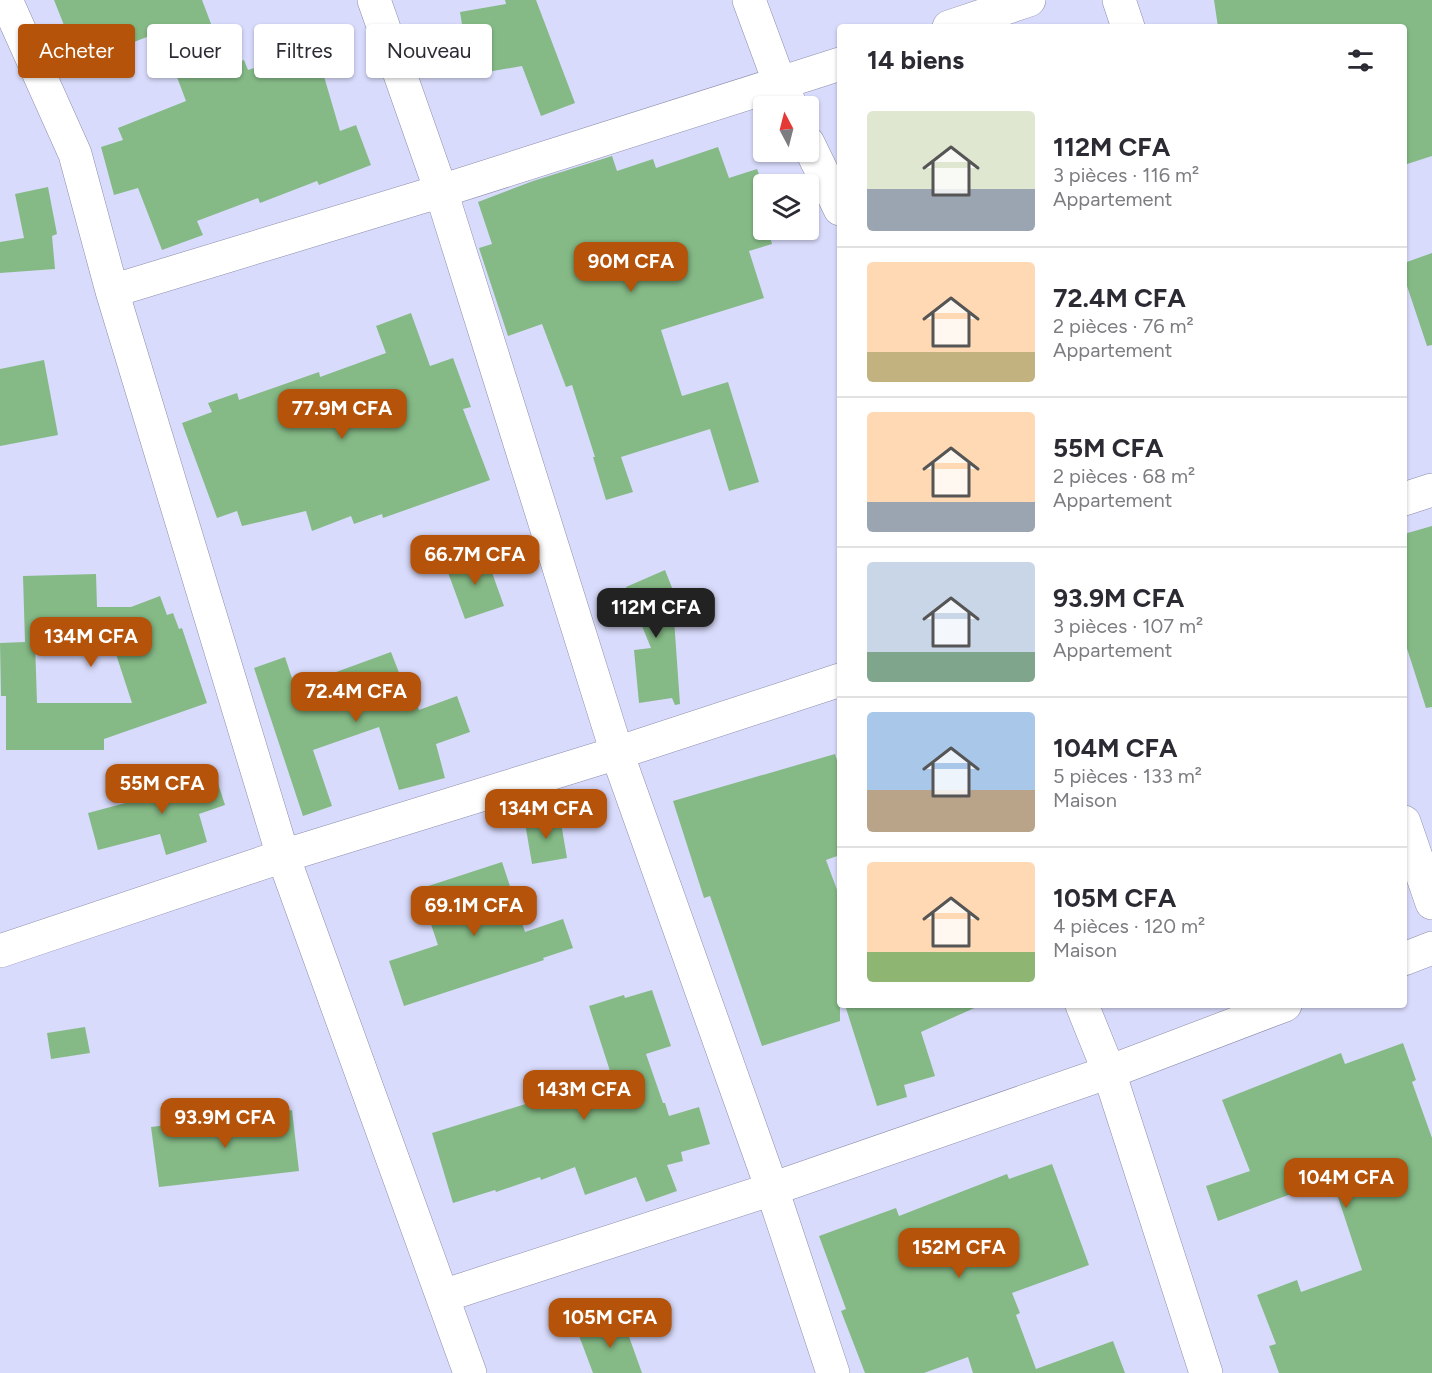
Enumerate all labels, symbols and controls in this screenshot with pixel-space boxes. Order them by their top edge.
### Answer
chip: Acheter [18,24,135,78]
chip: Louer [147,24,242,78]
chip: Filtres [254,24,354,78]
chip: Nouveau [366,24,492,78]
text: 14 biens [867,44,964,76]
icon: filters [1344,44,1377,77]
north arrow [753,96,819,162]
map controls [753,96,819,240]
text: 112M CFA [1053,131,1170,163]
icon: home [915,135,987,207]
text: 3 pièces · 116 m² [1053,163,1199,187]
button: layers [753,174,819,240]
text: Appartement [1053,187,1172,211]
pin: 90M CFA [576,242,686,293]
text: 90M CFA [588,249,674,273]
text: 72.4M CFA [1053,282,1186,314]
icon: home [915,286,987,358]
text: 2 pièces · 76 m² [1053,314,1194,338]
text: Appartement [1053,338,1172,362]
pin: 77.9M CFA [273,389,411,440]
text: 77.9M CFA [292,396,392,420]
text: 55M CFA [1053,432,1164,464]
icon: home [915,436,987,508]
text: 2 pièces · 68 m² [1053,464,1195,488]
text: Appartement [1053,488,1172,512]
pin: 66.7M CFA [406,535,544,586]
text: 66.7M CFA [424,542,526,566]
text: 93.9M CFA [1053,582,1184,614]
icon: home [915,586,987,658]
pin: 112M CFA [594,588,718,639]
text: 112M CFA [611,595,701,619]
text: 3 pièces · 107 m² [1053,614,1203,638]
pin: 134M CFA [29,617,153,668]
text: 134M CFA [44,624,138,648]
text: Appartement [1053,638,1172,662]
pin: 72.4M CFA [287,672,425,723]
text: 72.4M CFA [305,679,407,703]
text: 104M CFA [1053,732,1178,764]
icon: home [915,736,987,808]
pin: 55M CFA [107,764,217,815]
text: 5 pièces · 133 m² [1053,764,1202,788]
text: 55M CFA [120,771,205,795]
text: Maison [1053,788,1117,812]
pin: 134M CFA [484,789,608,840]
text: 134M CFA [499,796,593,820]
text: 105M CFA [1053,882,1176,914]
pin: 69.1M CFA [405,886,543,937]
icon: home [915,886,987,958]
text: 69.1M CFA [425,893,523,917]
text: 4 pièces · 120 m² [1053,914,1205,938]
text: Maison [1053,938,1117,962]
pin: 143M CFA [522,1070,646,1121]
text: 143M CFA [537,1077,631,1101]
pin: 93.9M CFA [156,1098,294,1149]
text: 93.9M CFA [174,1105,276,1129]
pin: 104M CFA [1284,1158,1408,1209]
text: 104M CFA [1298,1165,1394,1189]
pin: 152M CFA [897,1228,1021,1279]
text: 152M CFA [912,1235,1006,1259]
pin: 105M CFA [548,1298,672,1349]
text: 105M CFA [563,1305,657,1329]

